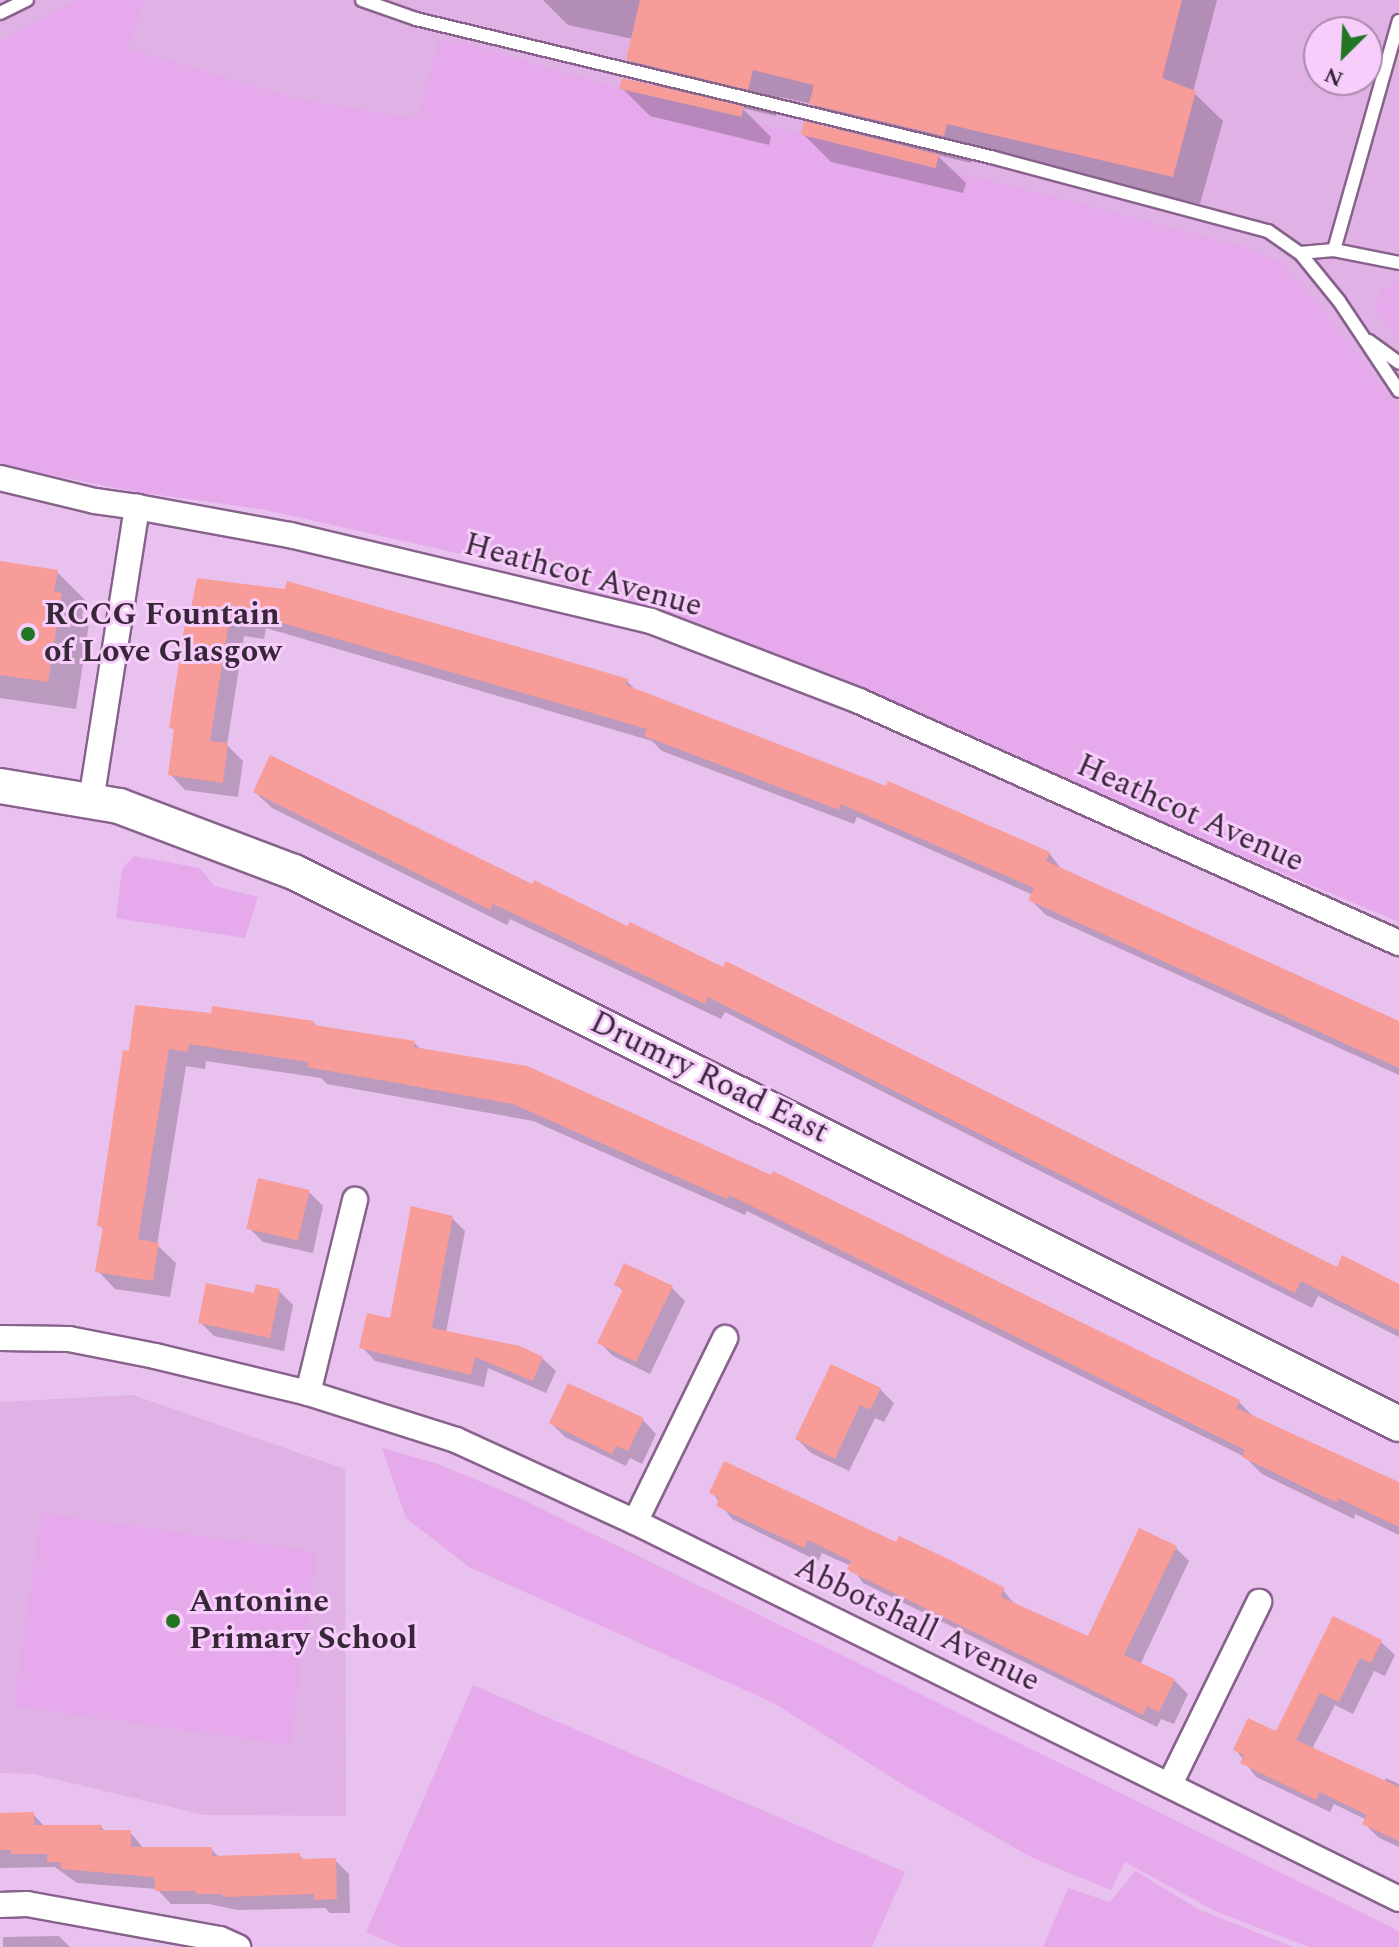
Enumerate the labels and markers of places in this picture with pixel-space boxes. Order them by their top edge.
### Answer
place label: RCCG Fountain of Love Glasgow [44,597,282,672]
marker: RCCG Fountain of Love Glasgow [19,625,37,643]
place label: Antonine Primary School [189,1584,417,1659]
marker: Antonine Primary School [164,1612,182,1630]

